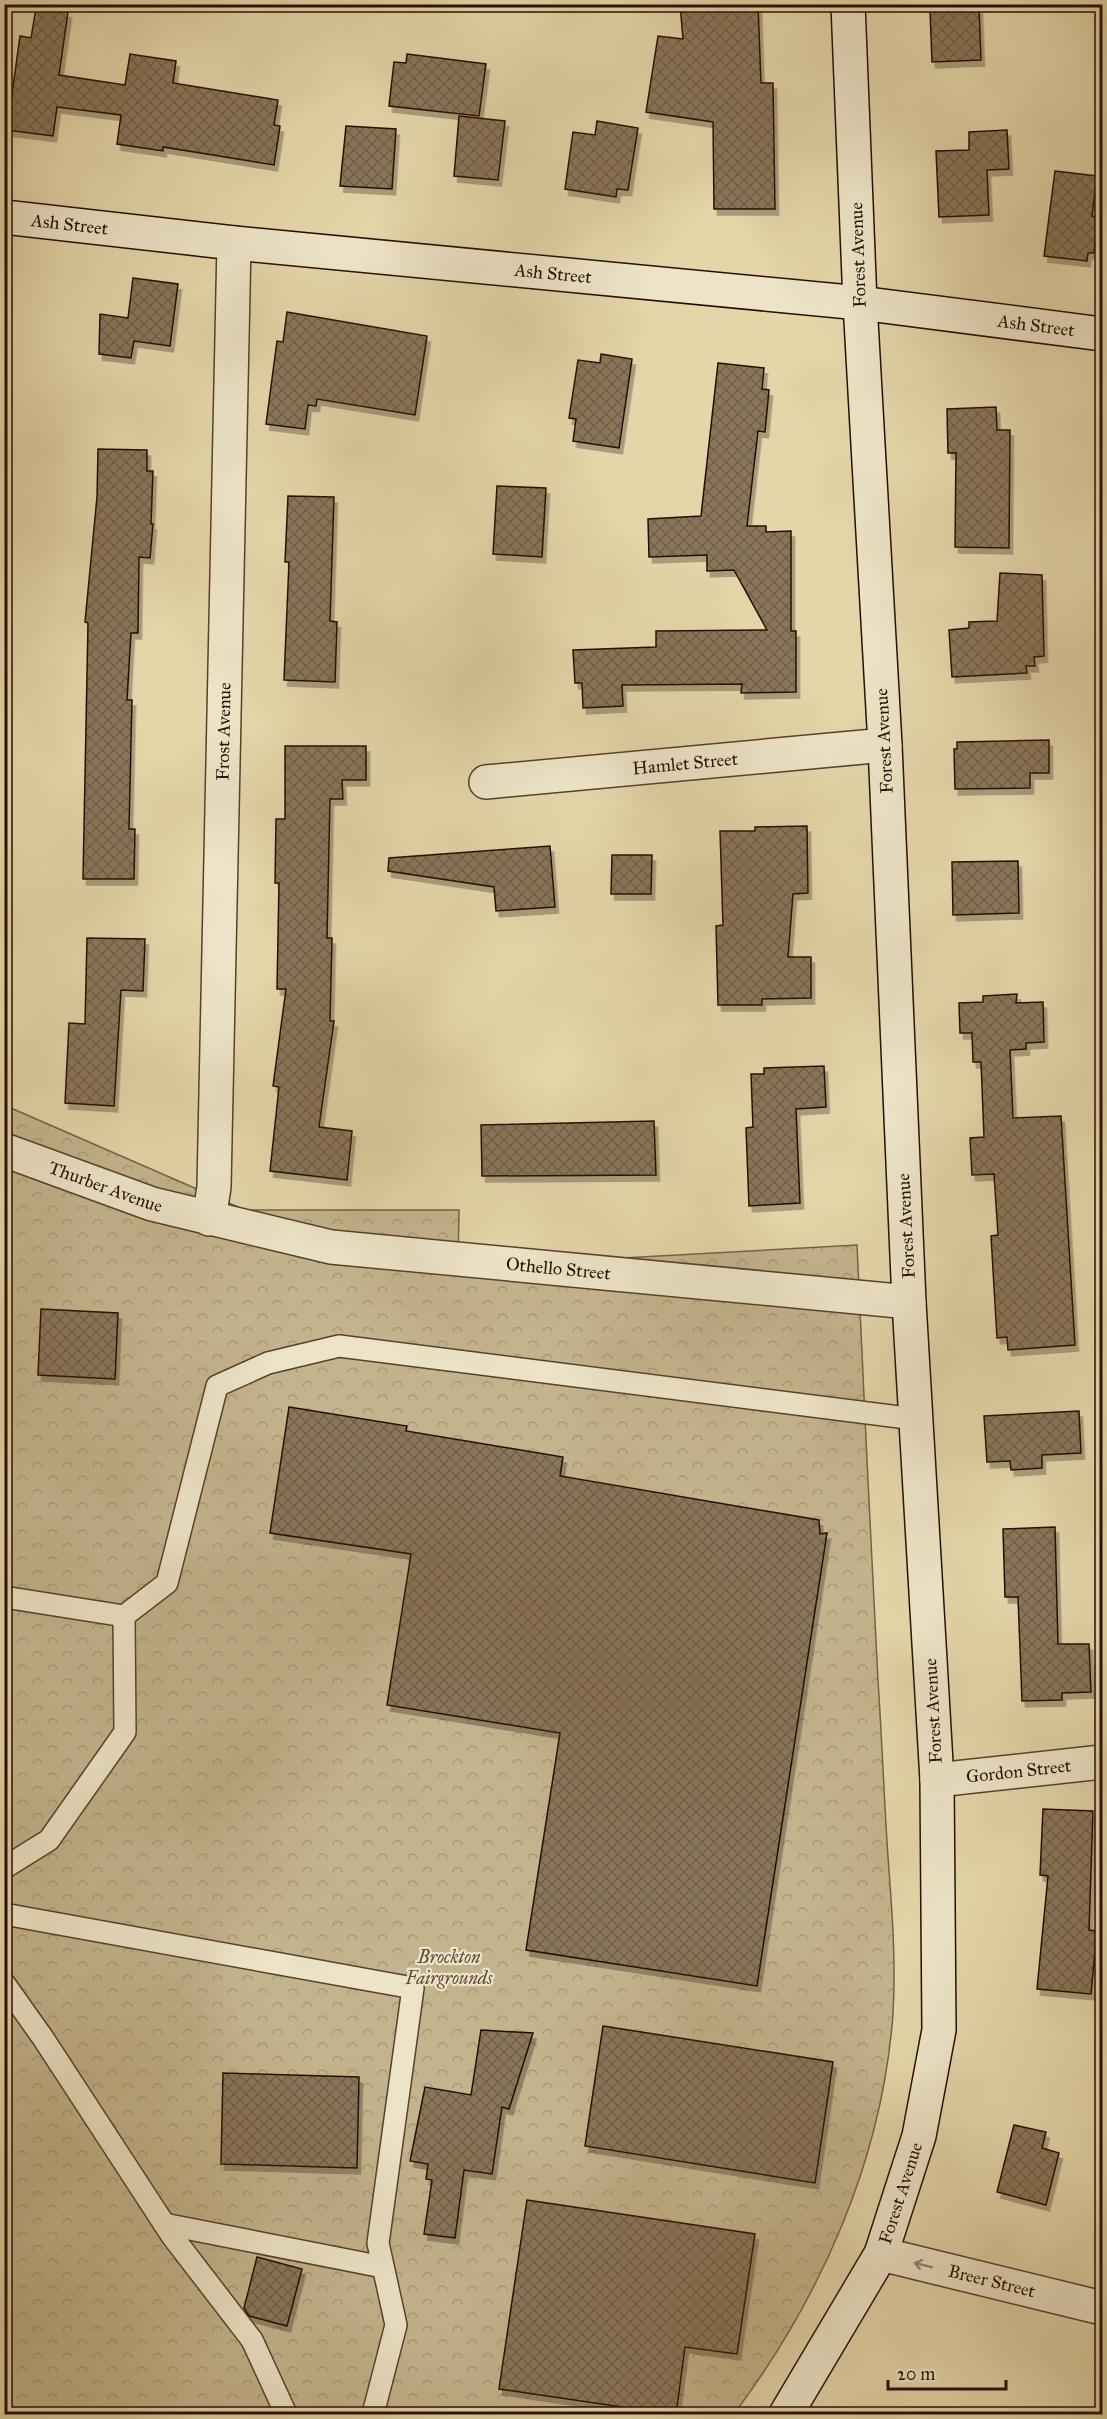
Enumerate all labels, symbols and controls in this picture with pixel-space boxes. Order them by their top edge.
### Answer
street label: Forest Avenue [845,202,871,308]
street label: Ash Street [29,209,110,240]
street label: Ash Street [513,259,593,288]
street label: Ash Street [995,310,1077,341]
street label: Frost Avenue [212,682,236,781]
street label: Forest Avenue [870,688,898,794]
street label: Hamlet Street [632,748,739,779]
street label: Thurber Avenue [46,1156,165,1217]
street label: Forest Avenue [892,1173,920,1279]
street label: Othello Street [505,1253,612,1285]
street label: Forest Avenue [919,1658,947,1764]
street label: Gordon Street [965,1754,1073,1788]
park label: Brockton Fairgrounds [405,1946,493,1989]
street label: Forest Avenue [874,2140,927,2247]
one-way arrow [914,2258,933,2270]
street label: Breer Street [946,2260,1038,2302]
scale bar [888,2353,1006,2391]
text: 20 m [897,2363,935,2385]

